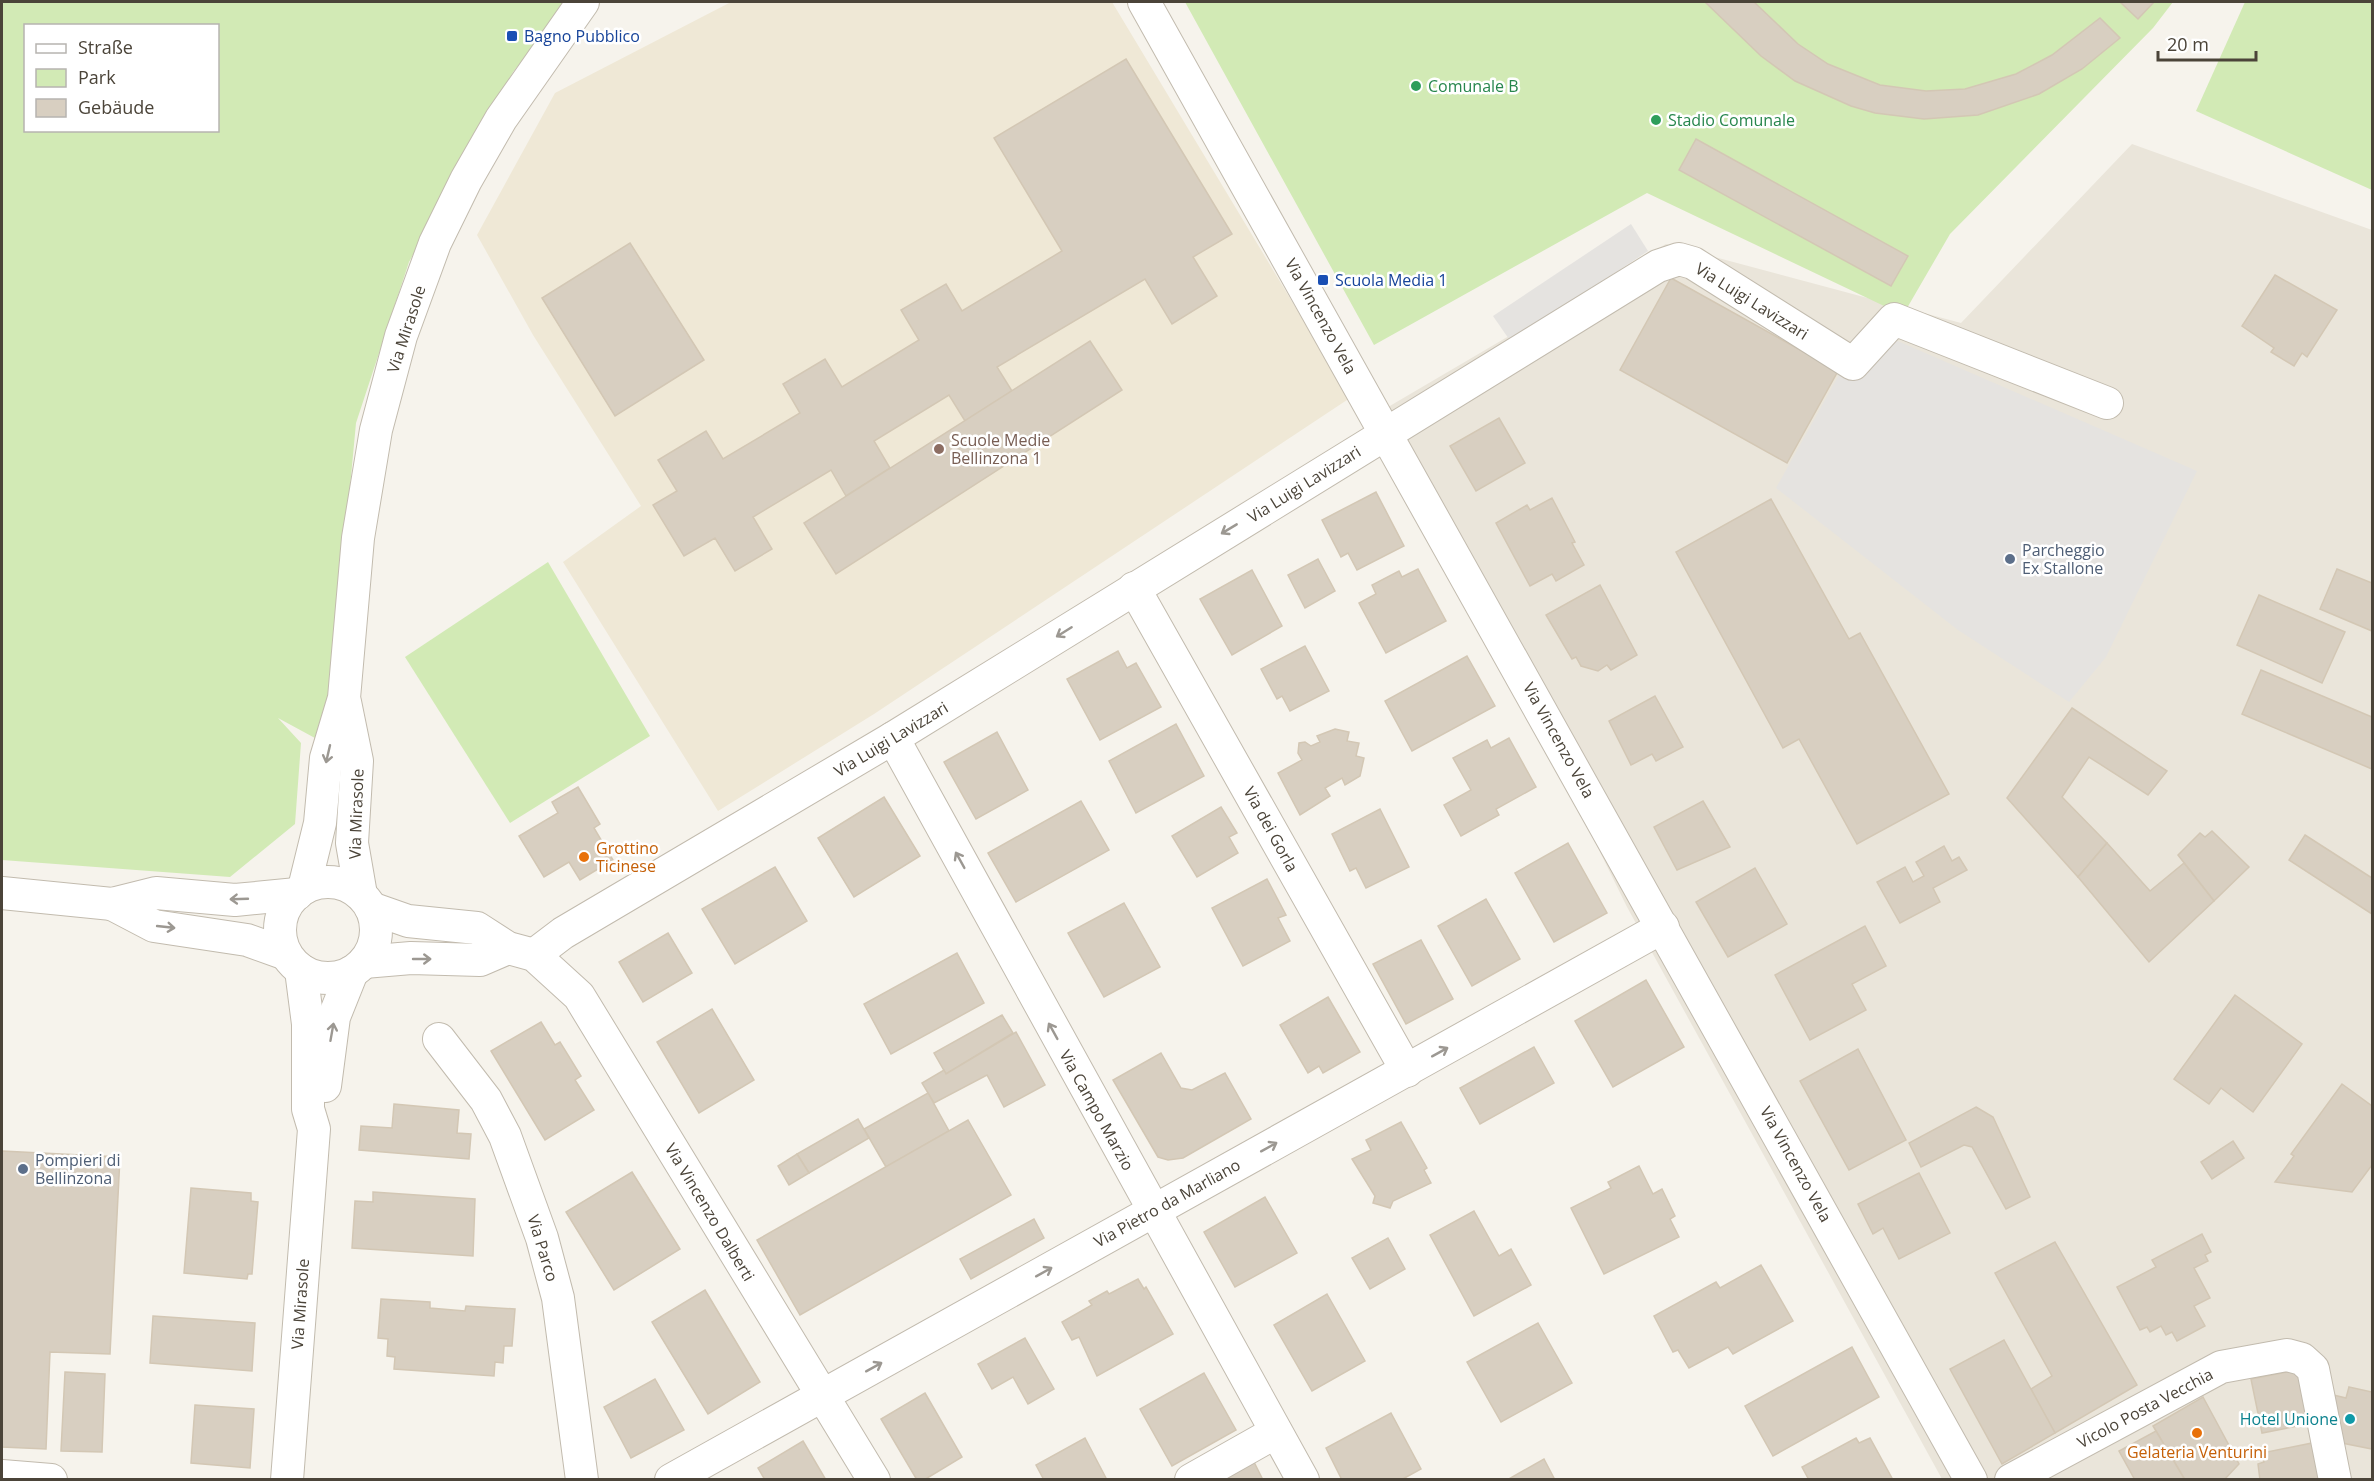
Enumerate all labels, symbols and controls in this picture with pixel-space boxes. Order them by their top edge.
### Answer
legend [24,24,219,132]
scale bar [2158,24,2256,62]
place label: Bagno Pubblico [524,25,640,47]
marker: Bagno Pubblico [505,29,519,43]
text: 20 m [2167,32,2209,56]
text: Straße [78,35,133,59]
text: Park [78,65,116,89]
place label: Comunale B [1428,75,1519,97]
marker: Comunale B [1409,79,1423,93]
text: Gebäude [78,95,154,119]
place label: Stadio Comunale [1668,109,1795,131]
marker: Stadio Comunale [1649,113,1663,127]
street label: Via Vincenzo Vela [1280,254,1362,378]
street label: Via Luigi Lavizzari [1691,257,1813,345]
place label: Scuola Media 1 [1335,269,1447,291]
marker: Scuola Media 1 [1316,273,1330,287]
street label: Via Mirasole [382,282,430,376]
place label: Scuole Medie Bellinzona 1 [951,429,1050,469]
street label: Via Luigi Lavizzari [1243,440,1365,528]
marker: Scuole Medie Bellinzona 1 [932,442,946,456]
one-way arrow [1221,523,1238,536]
place label: Parcheggio Ex Stallone [2022,539,2105,579]
marker: Parcheggio Ex Stallone [2003,552,2017,566]
one-way arrow [1056,626,1073,638]
street label: Via Vincenzo Vela [1518,678,1600,802]
street label: Via Luigi Lavizzari [830,696,952,782]
one-way arrow [321,744,333,763]
street label: Via Mirasole [343,768,369,860]
street label: Via dei Gorla [1239,782,1303,876]
place label: Grottino Ticinese [596,837,659,877]
marker: Grottino Ticinese [577,850,591,864]
one-way arrow [954,851,965,869]
one-way arrow [229,893,249,904]
one-way arrow [155,922,175,933]
one-way arrow [412,953,432,964]
one-way arrow [327,1022,338,1042]
one-way arrow [1047,1023,1059,1040]
street label: Via Campo Marzio [1055,1046,1139,1174]
one-way arrow [1431,1046,1448,1058]
street label: Via Vincenzo Vela [1755,1102,1837,1226]
street label: Via Vincenzo Dalberti [660,1139,760,1285]
one-way arrow [1260,1141,1278,1152]
place label: Pompieri di Bellinzona [35,1149,120,1189]
street label: Via Pietro da Marliano [1090,1154,1244,1252]
marker: Pompieri di Bellinzona [16,1162,30,1176]
street label: Via Parco [522,1212,564,1284]
street label: Via Mirasole [286,1258,314,1350]
one-way arrow [1035,1266,1052,1278]
one-way arrow [865,1361,882,1373]
street label: Vicolo Posta Vecchia [2073,1363,2217,1453]
place label: Hotel Unione [2240,1408,2338,1430]
marker: Hotel Unione [2343,1412,2357,1426]
marker: Gelateria Venturini [2190,1426,2204,1440]
place label: Gelateria Venturini [2127,1441,2267,1463]

